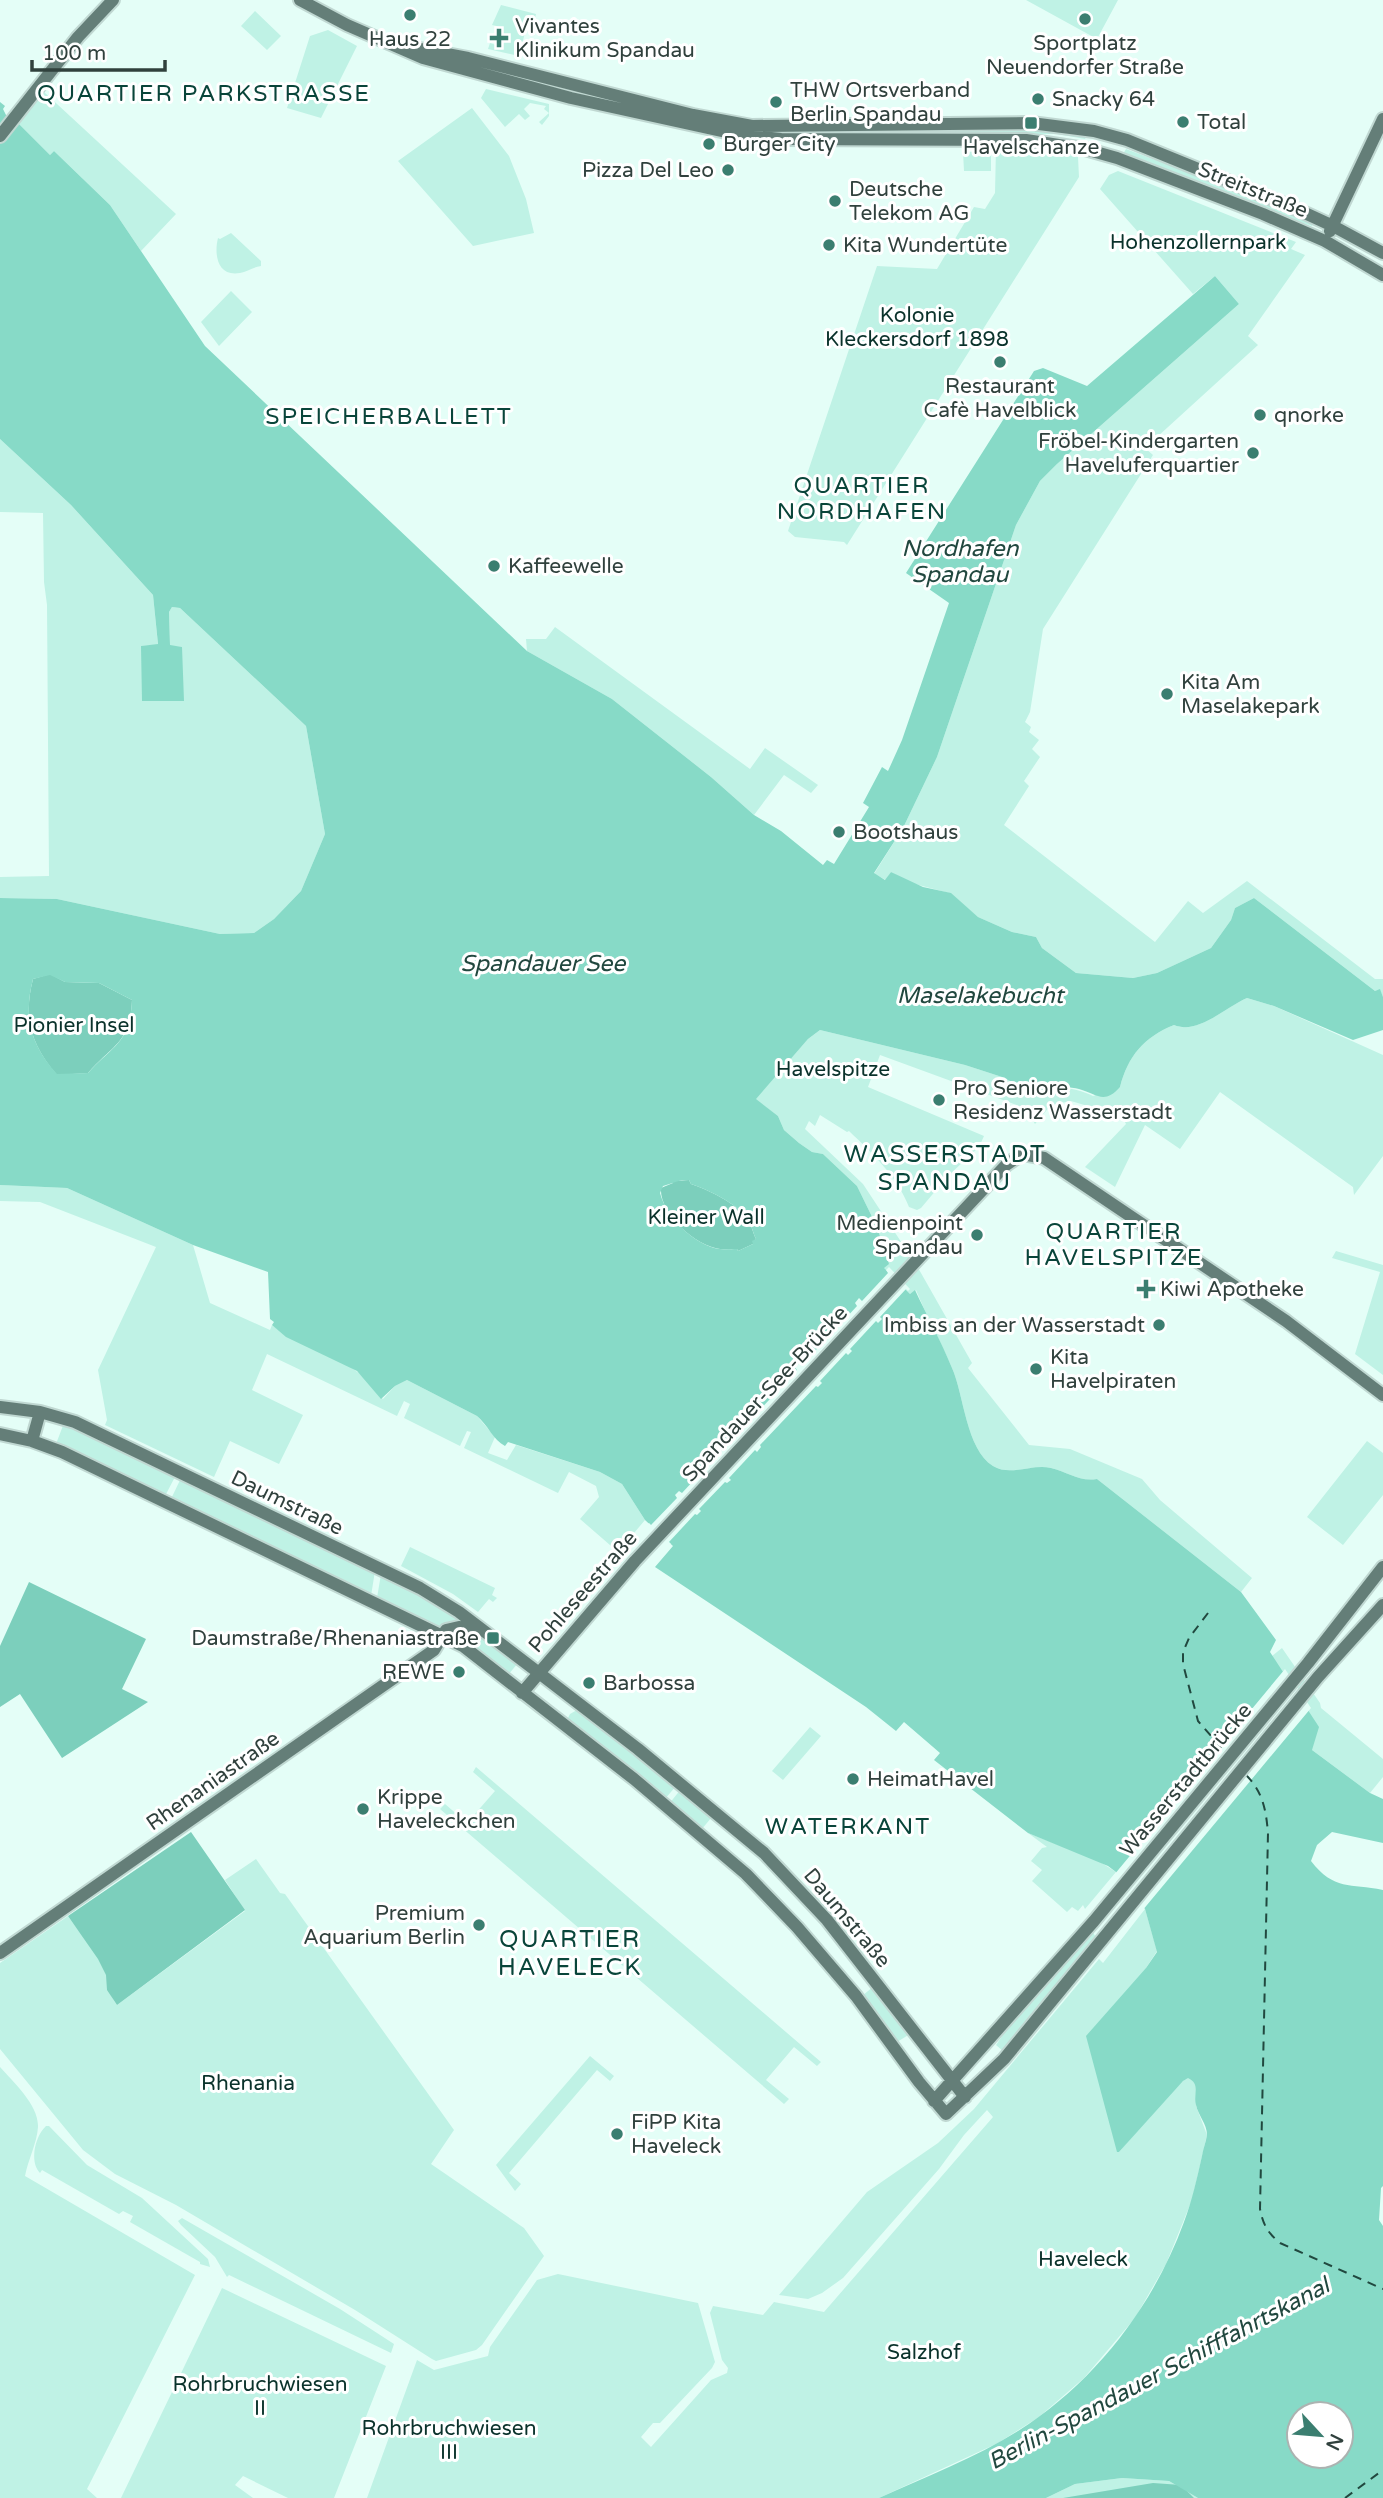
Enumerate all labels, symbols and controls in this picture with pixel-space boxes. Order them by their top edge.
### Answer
marker: Haus 22 [402,7,418,23]
marker: Sportplatz Neuendorfer Straße [1077,11,1093,27]
place label: Vivantes Klinikum Spandau [515,14,695,63]
place label: Haus 22 [369,27,451,52]
scale bar [32,28,164,72]
marker: Vivantes Klinikum Spandau [489,28,509,48]
place label: Sportplatz Neuendorfer Straße [986,31,1184,80]
text: 100 m [42,41,106,66]
place label: THW Ortsverband Berlin Spandau [790,78,970,127]
district label: QUARTIER PARKSTRASSE [37,80,371,108]
place label: Snacky 64 [1052,87,1155,112]
marker: Snacky 64 [1030,91,1046,107]
marker: THW Ortsverband Berlin Spandau [768,94,784,110]
place label: Total [1197,110,1246,135]
marker: Total [1175,114,1191,130]
marker: Havelschanze [1023,115,1039,131]
place label: Burger City [723,132,836,157]
place label: Havelschanze [963,135,1099,160]
marker: Burger City [701,136,717,152]
street label: Streitstraße [1195,157,1312,223]
place label: Pizza Del Leo [582,158,714,183]
marker: Pizza Del Leo [720,162,736,178]
place label: Deutsche Telekom AG [849,177,969,226]
marker: Deutsche Telekom AG [827,193,843,209]
park label: Hohenzollernpark [1110,230,1286,255]
place label: Kita Wundertüte [843,233,1007,258]
marker: Kita Wundertüte [821,237,837,253]
park label: Kolonie Kleckersdorf 1898 [825,303,1009,352]
marker: Restaurant Cafè Havelblick [992,354,1008,370]
place label: Restaurant Cafè Havelblick [924,374,1076,423]
district label: SPEICHERBALLETT [265,403,513,431]
place label: qnorke [1274,403,1344,428]
marker: qnorke [1252,407,1268,423]
place label: Fröbel-Kindergarten Haveluferquartier [1038,429,1239,478]
marker: Fröbel-Kindergarten Haveluferquartier [1245,445,1261,461]
district label: QUARTIER NORDHAFEN [777,472,947,526]
water label: Nordhafen Spandau [902,535,1019,589]
place label: Kaffeewelle [508,554,624,579]
marker: Kaffeewelle [486,558,502,574]
place label: Kita Am Maselakepark [1181,670,1320,719]
marker: Kita Am Maselakepark [1159,686,1175,702]
place label: Bootshaus [853,820,958,845]
marker: Bootshaus [831,824,847,840]
water label: Spandauer See [461,950,627,978]
water label: Maselakebucht [897,982,1065,1010]
park label: Pionier Insel [13,1013,135,1038]
park label: Havelspitze [776,1057,890,1082]
place label: Pro Seniore Residenz Wasserstadt [953,1076,1172,1125]
marker: Pro Seniore Residenz Wasserstadt [931,1092,947,1108]
district label: WASSERSTADT SPANDAU [843,1140,1047,1197]
park label: Kleiner Wall [647,1205,765,1230]
place label: Medienpoint Spandau [836,1211,963,1260]
district label: QUARTIER HAVELSPITZE [1025,1218,1203,1272]
marker: Medienpoint Spandau [969,1227,985,1243]
place label: Kiwi Apotheke [1160,1277,1304,1302]
marker: Kiwi Apotheke [1138,1281,1154,1297]
street label: Spandauer-See-Brücke [677,1301,853,1487]
place label: Imbiss an der Wasserstadt [884,1313,1145,1338]
marker: Imbiss an der Wasserstadt [1151,1317,1167,1333]
place label: Kita Havelpiraten [1050,1345,1176,1394]
marker: Kita Havelpiraten [1028,1361,1044,1377]
street label: Daumstraße [227,1465,347,1541]
street label: Pohleseestraße [523,1526,643,1658]
place label: Daumstraße/Rhenaniastraße [191,1626,479,1651]
marker: Daumstraße/Rhenaniastraße [485,1630,501,1646]
place label: REWE [382,1660,445,1685]
marker: REWE [451,1664,467,1680]
place label: Barbossa [603,1671,695,1696]
marker: Barbossa [581,1675,597,1691]
street label: Wasserstadtbrücke [1115,1698,1257,1861]
street label: Rhenaniastraße [142,1726,284,1836]
place label: HeimatHavel [867,1767,994,1792]
marker: HeimatHavel [845,1771,861,1787]
place label: Krippe Haveleckchen [377,1785,516,1834]
marker: Krippe Haveleckchen [355,1801,371,1817]
district label: WATERKANT [765,1813,931,1841]
street label: Daumstraße [798,1863,896,1973]
place label: Premium Aquarium Berlin [303,1901,465,1950]
marker: Premium Aquarium Berlin [471,1917,487,1933]
district label: QUARTIER HAVELECK [498,1925,642,1982]
park label: Rhenania [201,2071,295,2096]
place label: FiPP Kita Haveleck [631,2110,721,2159]
marker: FiPP Kita Haveleck [609,2126,625,2142]
park label: Haveleck [1038,2247,1128,2272]
water label: Berlin-Spandauer Schifffahrtskanal [984,2271,1336,2476]
park label: Salzhof [887,2340,961,2365]
park label: Rohrbruchwiesen II [173,2372,347,2421]
north arrow [1285,2400,1355,2470]
park label: Rohrbruchwiesen III [362,2416,536,2465]
text: N [1321,2430,1348,2454]

